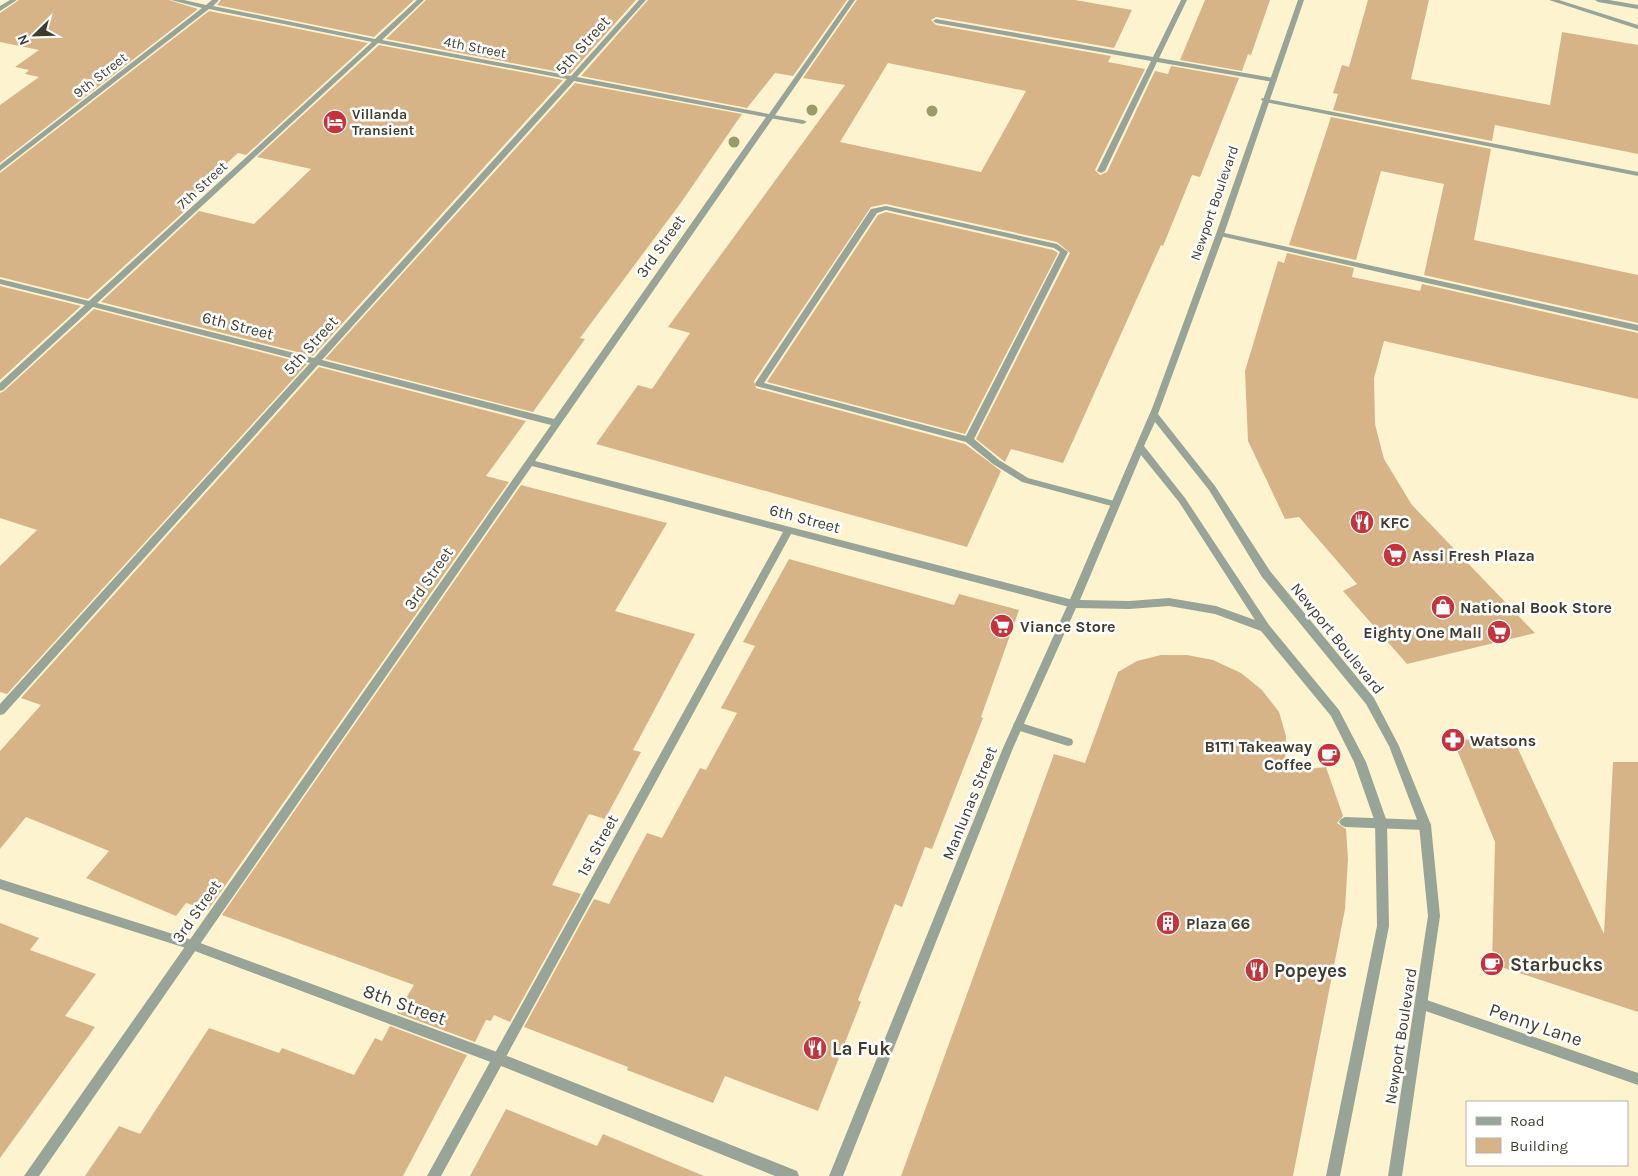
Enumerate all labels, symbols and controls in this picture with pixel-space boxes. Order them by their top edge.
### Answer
north arrow [10,10,60,60]
street label: 5th Street [551,12,614,79]
text: N [14,32,33,48]
street label: 4th Street [442,33,508,62]
street label: 9th Street [70,49,131,102]
place label: Villanda Transient [352,106,415,139]
hotel icon: Villanda Transient [322,109,348,135]
street label: Newport Boulevard [1187,143,1242,263]
street label: 7th Street [174,158,231,213]
street label: 3rd Street [632,211,689,281]
street label: 6th Street [200,307,275,343]
street label: 5th Street [279,312,342,379]
street label: 6th Street [767,500,842,537]
restaurant icon: KFC [1349,509,1375,535]
place label: KFC [1380,513,1409,532]
supermarket icon: Assi Fresh Plaza [1382,542,1408,568]
street label: 3rd Street [400,543,457,613]
place label: Assi Fresh Plaza [1412,546,1535,565]
street label: Newport Boulevard [1287,579,1388,698]
shop icon: National Book Store [1430,594,1456,620]
place label: National Book Store [1460,598,1612,617]
supermarket icon: Viance Store [989,613,1015,639]
place label: Viance Store [1020,617,1116,636]
supermarket icon: Eighty One Mall [1486,619,1512,645]
place label: Eighty One Mall [1363,623,1482,642]
pharmacy icon: Watsons [1440,727,1466,753]
place label: Watsons [1470,731,1536,750]
place label: B1T1 Takeaway Coffee [1204,737,1312,774]
cafe icon: B1T1 Takeaway Coffee [1316,742,1342,768]
street label: Manlunas Street [938,744,1001,863]
street label: 1st Street [573,811,622,879]
street label: 3rd Street [168,876,225,946]
building icon: Plaza 66 [1155,910,1181,936]
place label: Plaza 66 [1186,914,1250,933]
cafe icon: Starbucks [1479,951,1505,977]
place label: Starbucks [1510,954,1603,976]
restaurant icon: Popeyes [1244,957,1270,983]
place label: Popeyes [1274,960,1347,982]
street label: Newport Boulevard [1380,967,1421,1106]
street label: 8th Street [360,980,449,1030]
street label: Penny Lane [1486,999,1585,1051]
restaurant icon: La Fuk [802,1035,828,1061]
place label: La Fuk [832,1038,890,1060]
legend [1466,1101,1628,1166]
text: Road [1510,1112,1545,1130]
text: Building [1510,1137,1568,1155]

